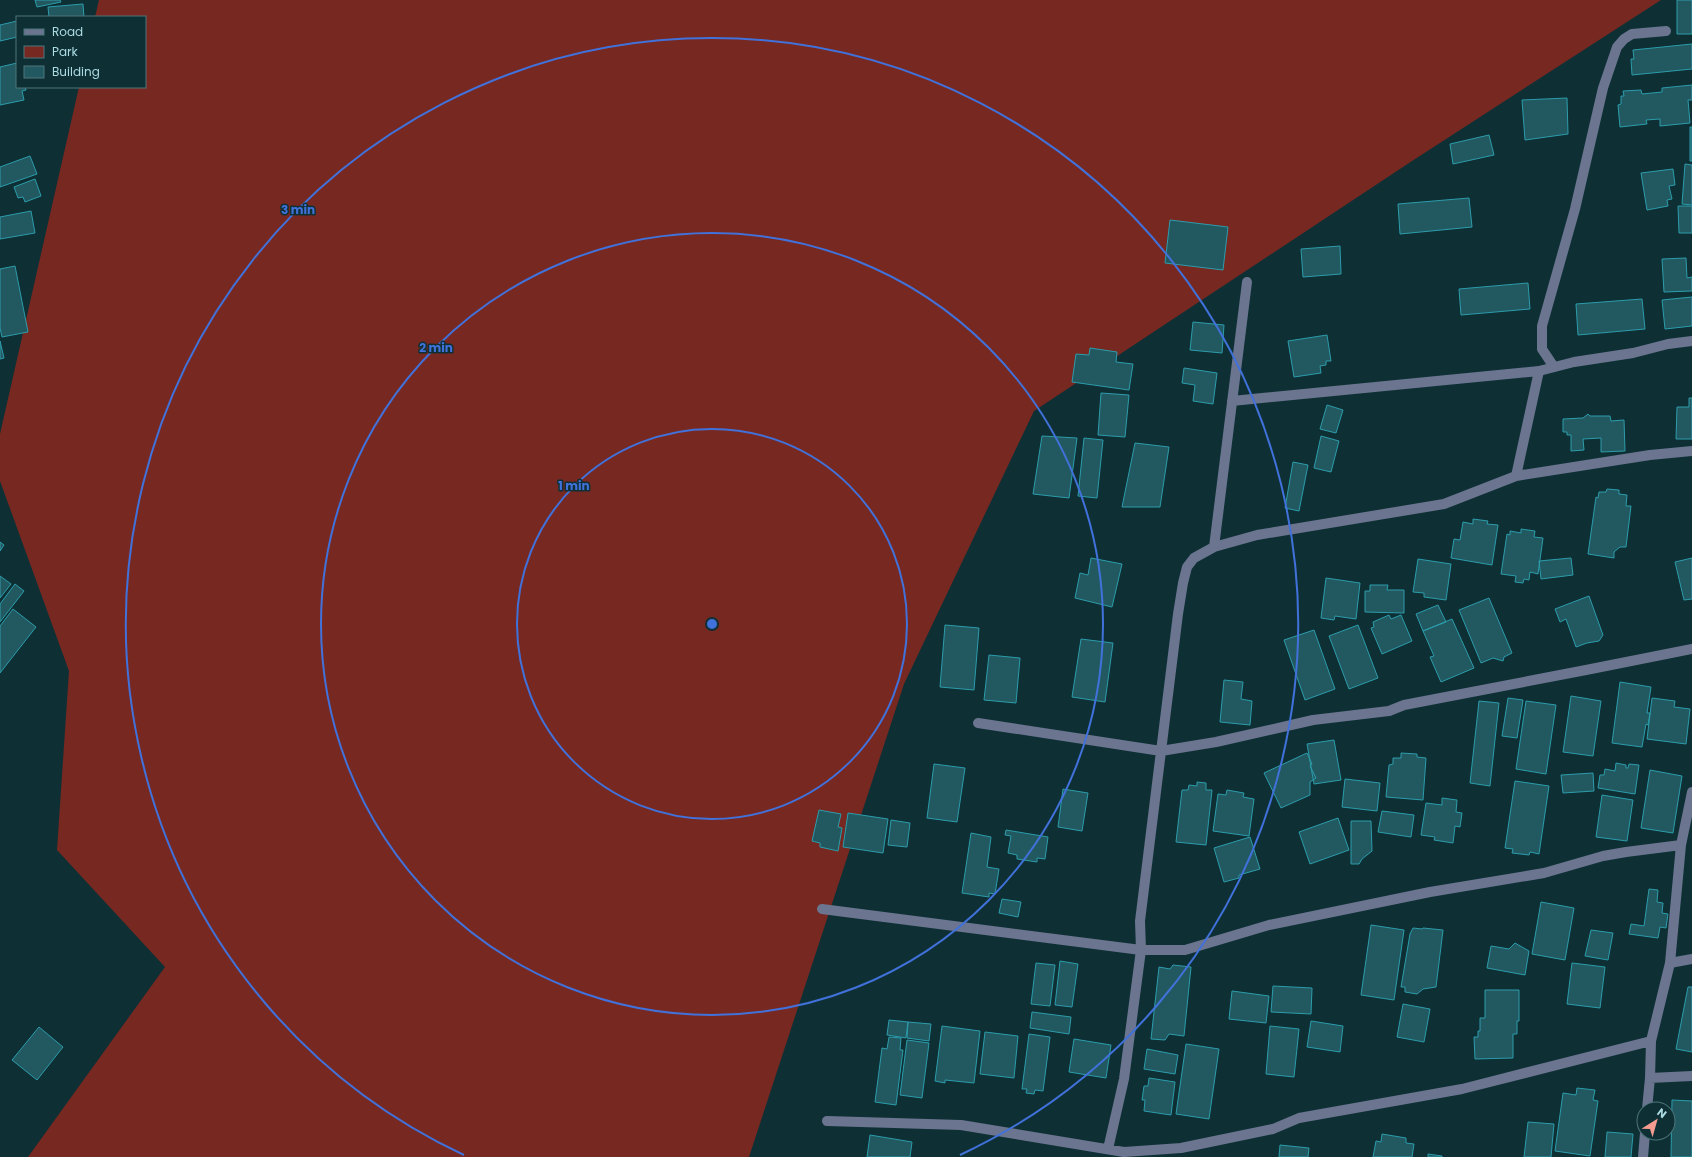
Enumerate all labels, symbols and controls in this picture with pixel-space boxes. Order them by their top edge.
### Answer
legend [16,16,146,88]
text: Road [52,23,83,40]
text: Park [52,43,79,60]
text: Building [52,63,100,80]
text: 3 min [281,201,315,218]
text: 2 min [419,339,453,356]
text: 1 min [558,477,590,494]
centre of rings [705,617,719,631]
north arrow [1636,1101,1676,1141]
text: N [1654,1104,1670,1122]

